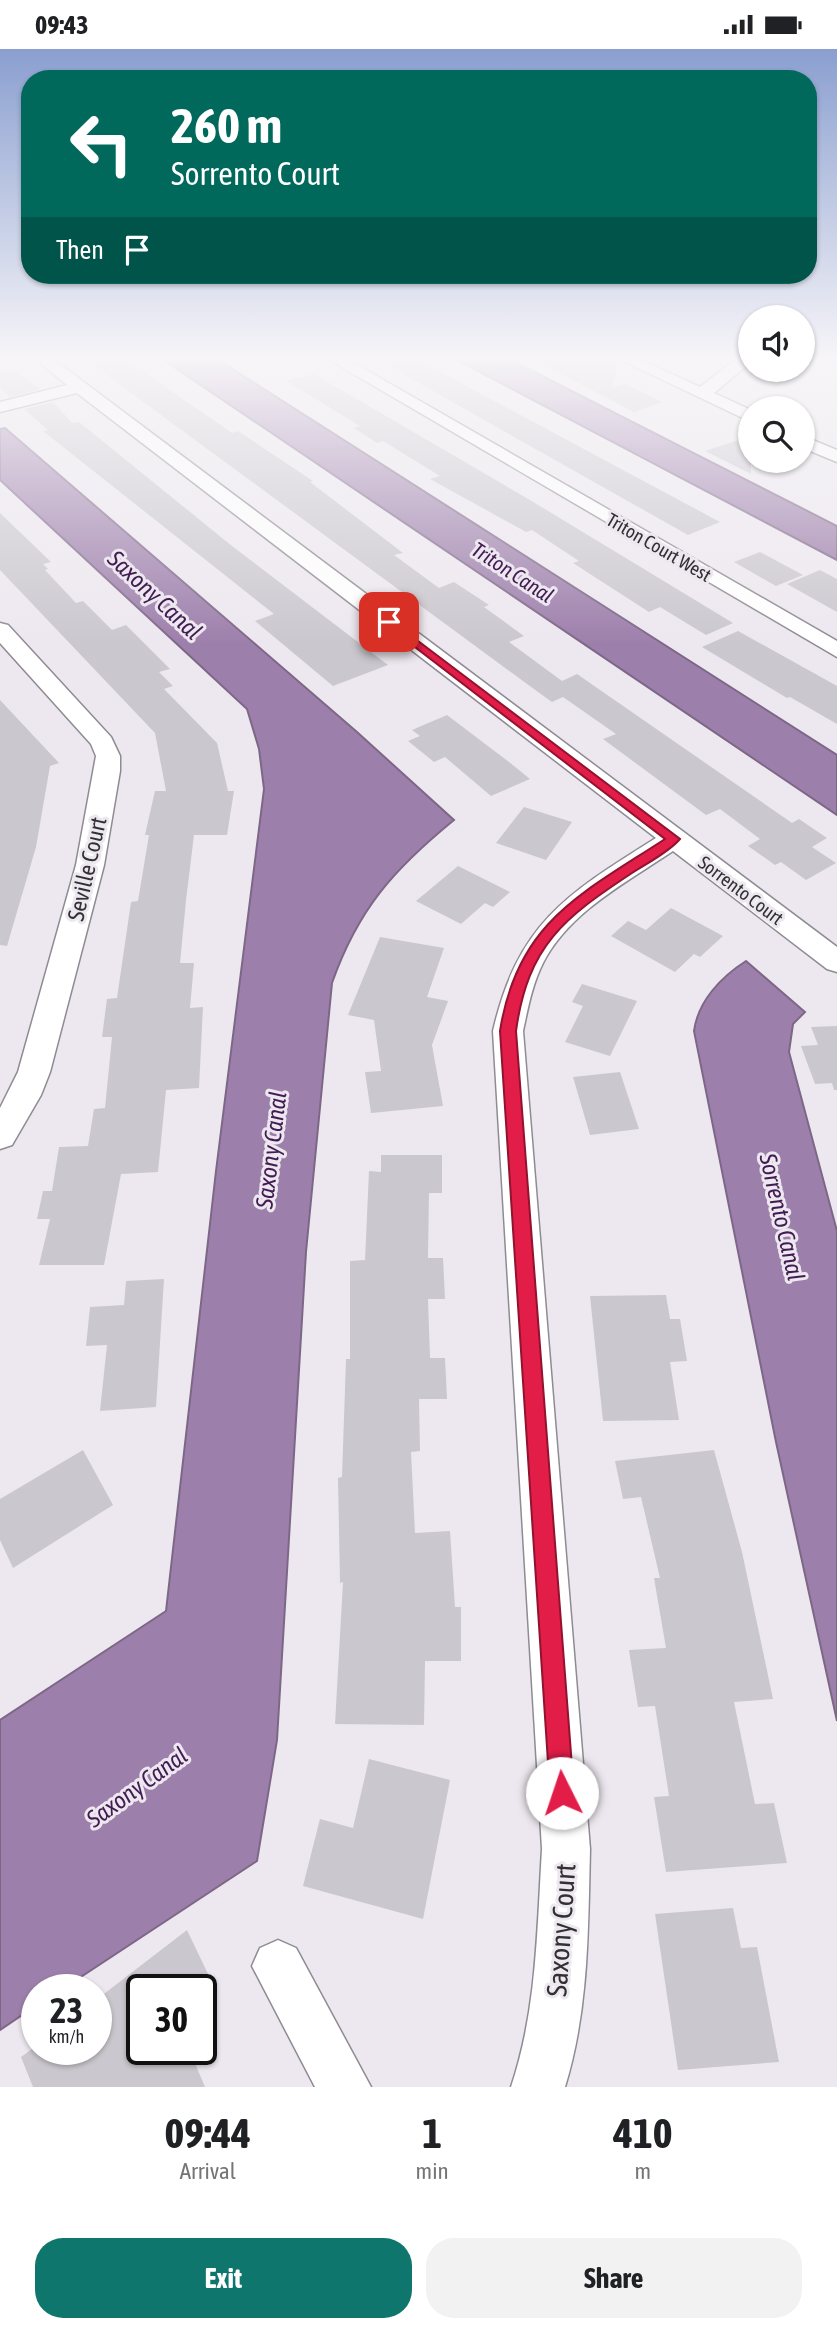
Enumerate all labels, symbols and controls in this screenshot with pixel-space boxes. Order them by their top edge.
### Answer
text: 09:43 [35,10,89,40]
text: 260 m [171,97,282,153]
icon: left [56,98,147,189]
text: Sorrento Court [171,155,340,192]
icon: arrive [118,231,156,269]
text: Then [56,235,104,265]
map controls [738,305,815,473]
button: sound [738,305,815,382]
button: search [738,396,815,473]
street label: Triton Court West [603,508,715,586]
water label: Triton Canal [468,537,558,607]
water label: Saxony Canal [102,544,207,645]
pin [359,592,419,652]
icon: arrive [370,603,408,641]
street label: Seville Court [62,815,112,923]
street label: Sorrento Court [694,851,788,929]
water label: Saxony Canal [250,1090,292,1211]
water label: Sorrento Canal [754,1150,810,1283]
water label: Saxony Canal [81,1741,193,1833]
position arrow [525,1756,599,1830]
street label: Saxony Court [540,1862,582,1998]
speed limit sign: 30 [126,1974,217,2065]
text: 23 [50,1990,83,2030]
text: km/h [49,2026,84,2047]
text: 09:44 [165,2109,251,2157]
text: 1 [422,2109,442,2157]
text: 410 [613,2109,672,2157]
text: Arrival [180,2158,236,2184]
text: min [416,2158,449,2184]
text: m [635,2158,651,2184]
button: Exit [35,2238,412,2318]
button: Share [426,2238,802,2318]

